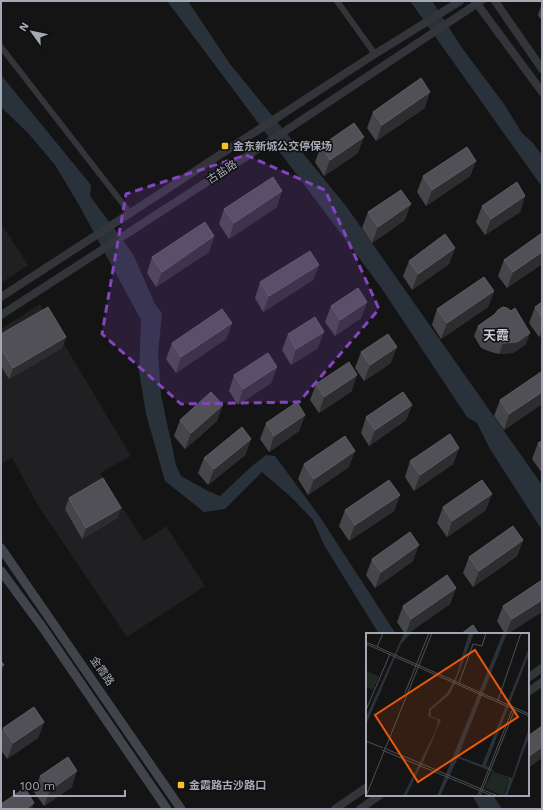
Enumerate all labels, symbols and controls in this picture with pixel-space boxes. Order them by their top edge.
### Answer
north arrow [12,12,52,52]
text: N [16,20,32,34]
place label: 金东新城公交停保场 [233,140,332,153]
marker: 金东新城公交停保场 [220,141,230,151]
street label: 古盐路 [205,158,239,186]
district label: 天霞 [483,328,509,343]
inset map [366,633,529,796]
street label: 金霞路 [87,654,117,688]
scale bar [14,772,125,798]
text: 100 m [20,779,55,793]
place label: 金霞路古沙路口 [189,779,266,792]
marker: 金霞路古沙路口 [176,780,186,790]

